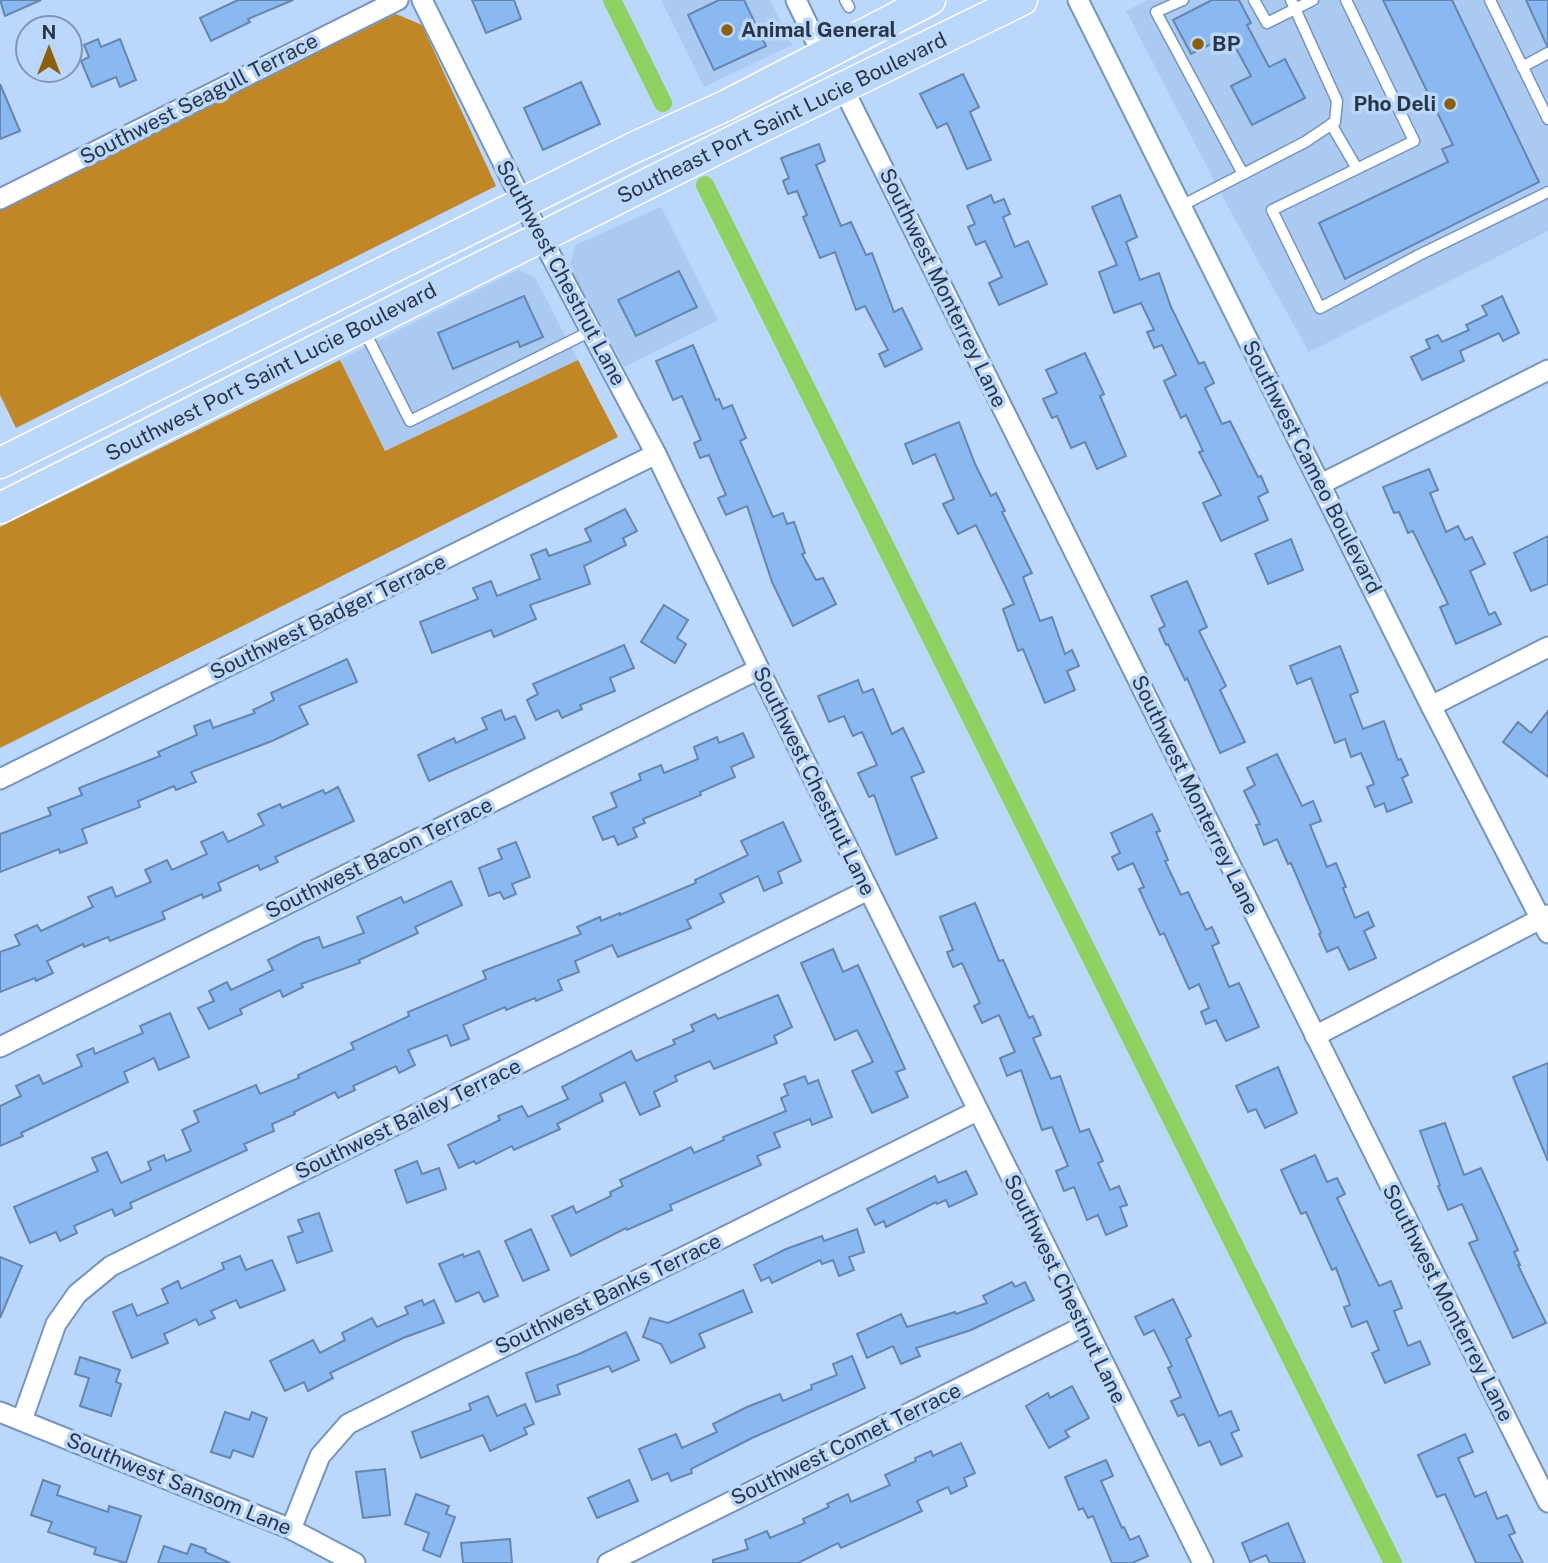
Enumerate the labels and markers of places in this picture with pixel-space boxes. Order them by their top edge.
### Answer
place label: Animal General [741,17,897,42]
marker: Animal General [719,22,735,38]
place label: BP [1212,31,1241,56]
marker: BP [1190,36,1206,52]
place label: Pho Deli [1353,91,1436,116]
marker: Pho Deli [1442,96,1458,112]

